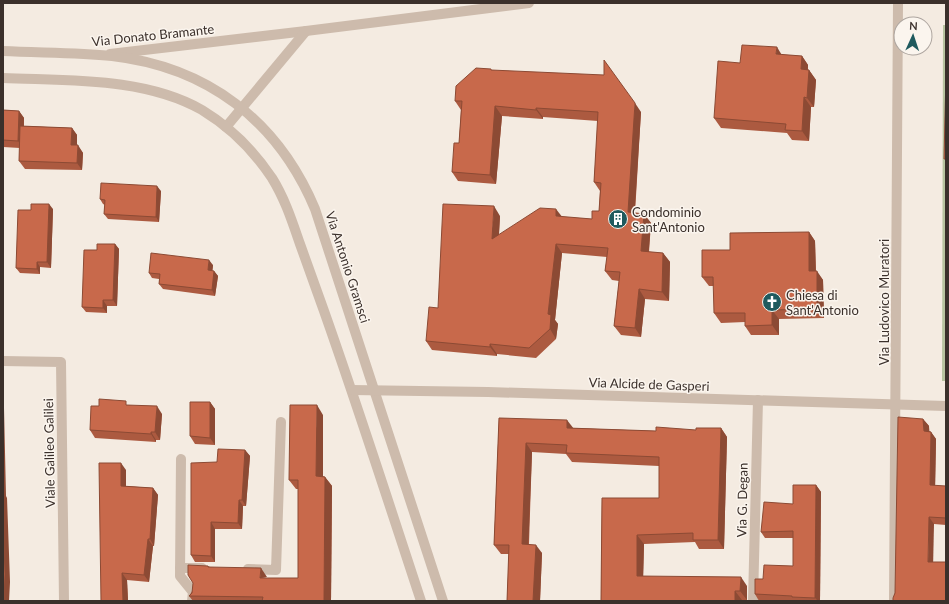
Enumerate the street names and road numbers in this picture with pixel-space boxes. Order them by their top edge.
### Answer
street label: Via Donato Bramante [91,21,215,49]
street label: Via Antonio Gramsci [322,209,374,325]
street label: Via Ludovico Muratori [876,239,892,365]
street label: Via Alcide de Gasperi [588,374,710,394]
street label: Viale Galileo Galilei [40,398,58,508]
street label: Via G. Degan [733,462,751,538]

